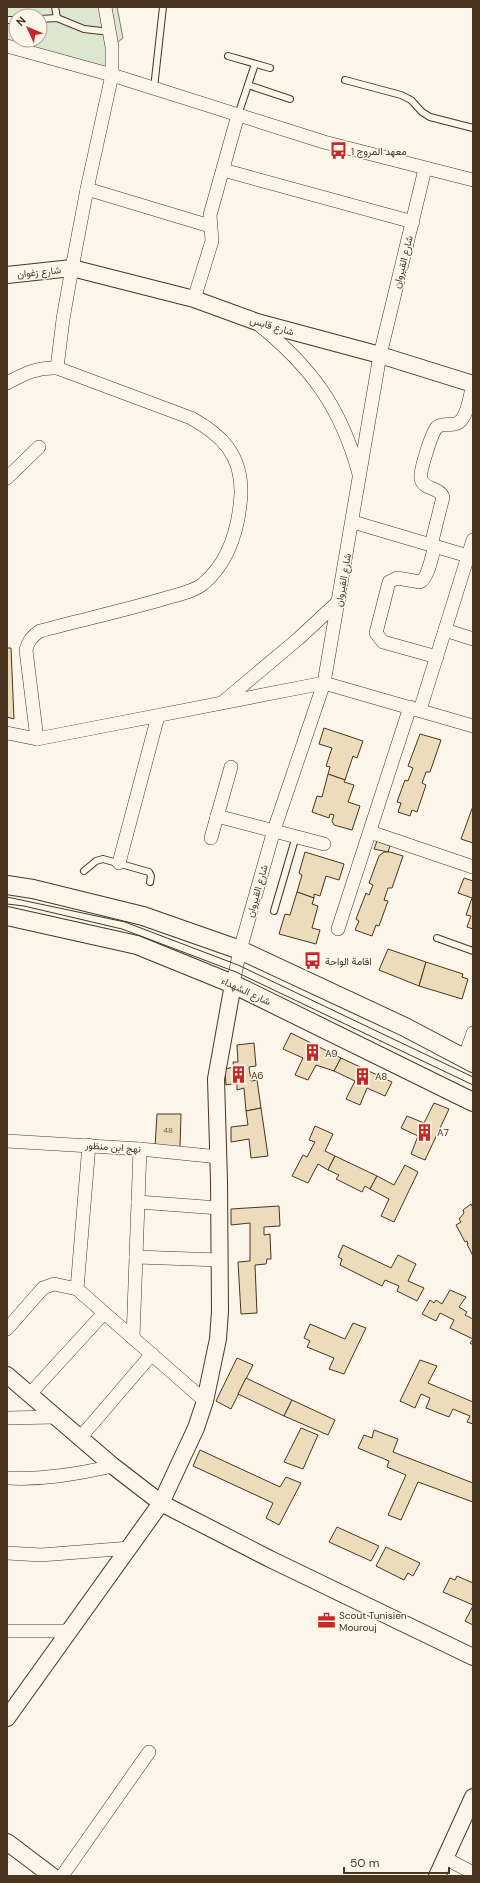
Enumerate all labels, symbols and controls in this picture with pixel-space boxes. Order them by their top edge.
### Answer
north arrow [8,8,48,48]
text: N [13,13,29,29]
bus stop icon: معهد المروج 1 [328,141,348,161]
place label: معهد المروج 1 [351,145,407,158]
street label: شارع القيروان [390,234,416,290]
street label: شارع زغوان [16,263,62,281]
street label: شارع قابس [248,314,296,339]
street label: شارع القيروان [332,552,354,608]
street label: شارع القيروان [243,863,271,919]
bus stop icon: اقامة الواحة [302,951,322,971]
place label: اقامة الواحة [325,955,372,968]
street label: شارع الشهداء [219,974,273,1008]
building icon: A9 [302,1043,322,1063]
place label: A9 [325,1047,338,1060]
building icon: A6 [228,1065,248,1085]
building icon: A8 [352,1066,372,1086]
place label: A6 [251,1069,264,1082]
place label: A8 [375,1070,387,1083]
building icon: A7 [414,1122,434,1142]
house number: 48 [163,1125,173,1135]
place label: A7 [437,1126,449,1139]
street label: نهج ابن منظور [84,1138,141,1155]
place label: Scout Tunisien Mourouj [339,1609,407,1634]
office icon: Scout Tunisien Mourouj [316,1611,336,1631]
scale bar [344,1849,449,1875]
text: 50 m [350,1855,379,1871]

